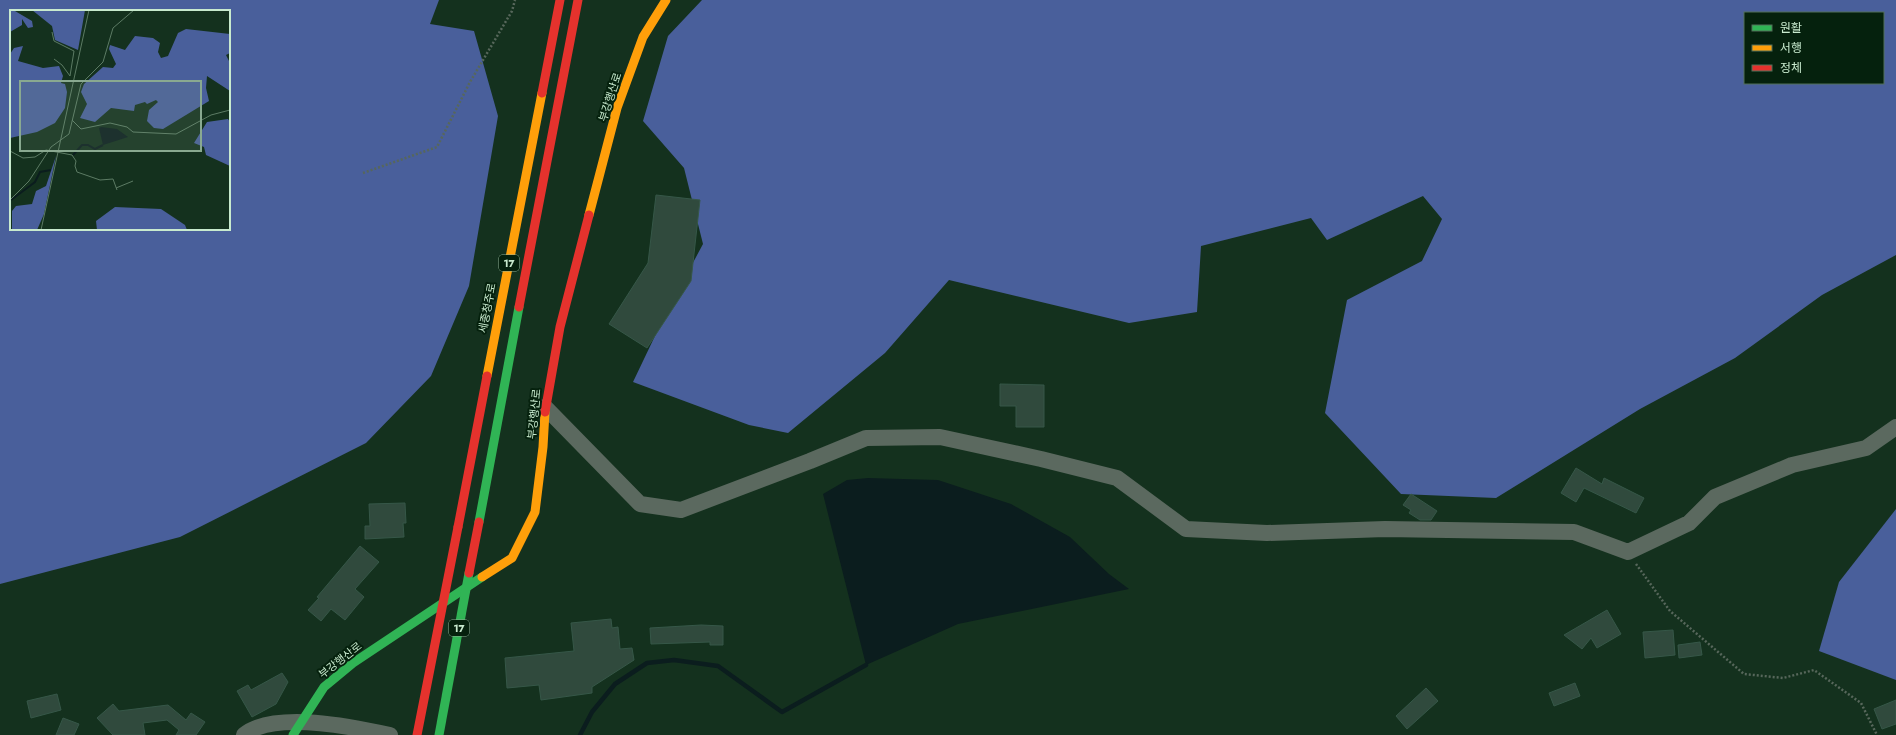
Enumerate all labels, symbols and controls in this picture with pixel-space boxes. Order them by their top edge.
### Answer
inset map [10,10,230,230]
legend [1744,12,1884,84]
text: 원활 [1780,19,1802,37]
text: 서행 [1780,39,1802,57]
text: 정체 [1780,59,1802,77]
street label: 부강행산로 [595,70,625,124]
road number: 17 [499,255,519,271]
street label: 세종청주로 [474,282,500,334]
street label: 부강행산로 [523,388,545,440]
road number: 17 [449,620,469,636]
street label: 부강행산로 [315,638,365,682]

